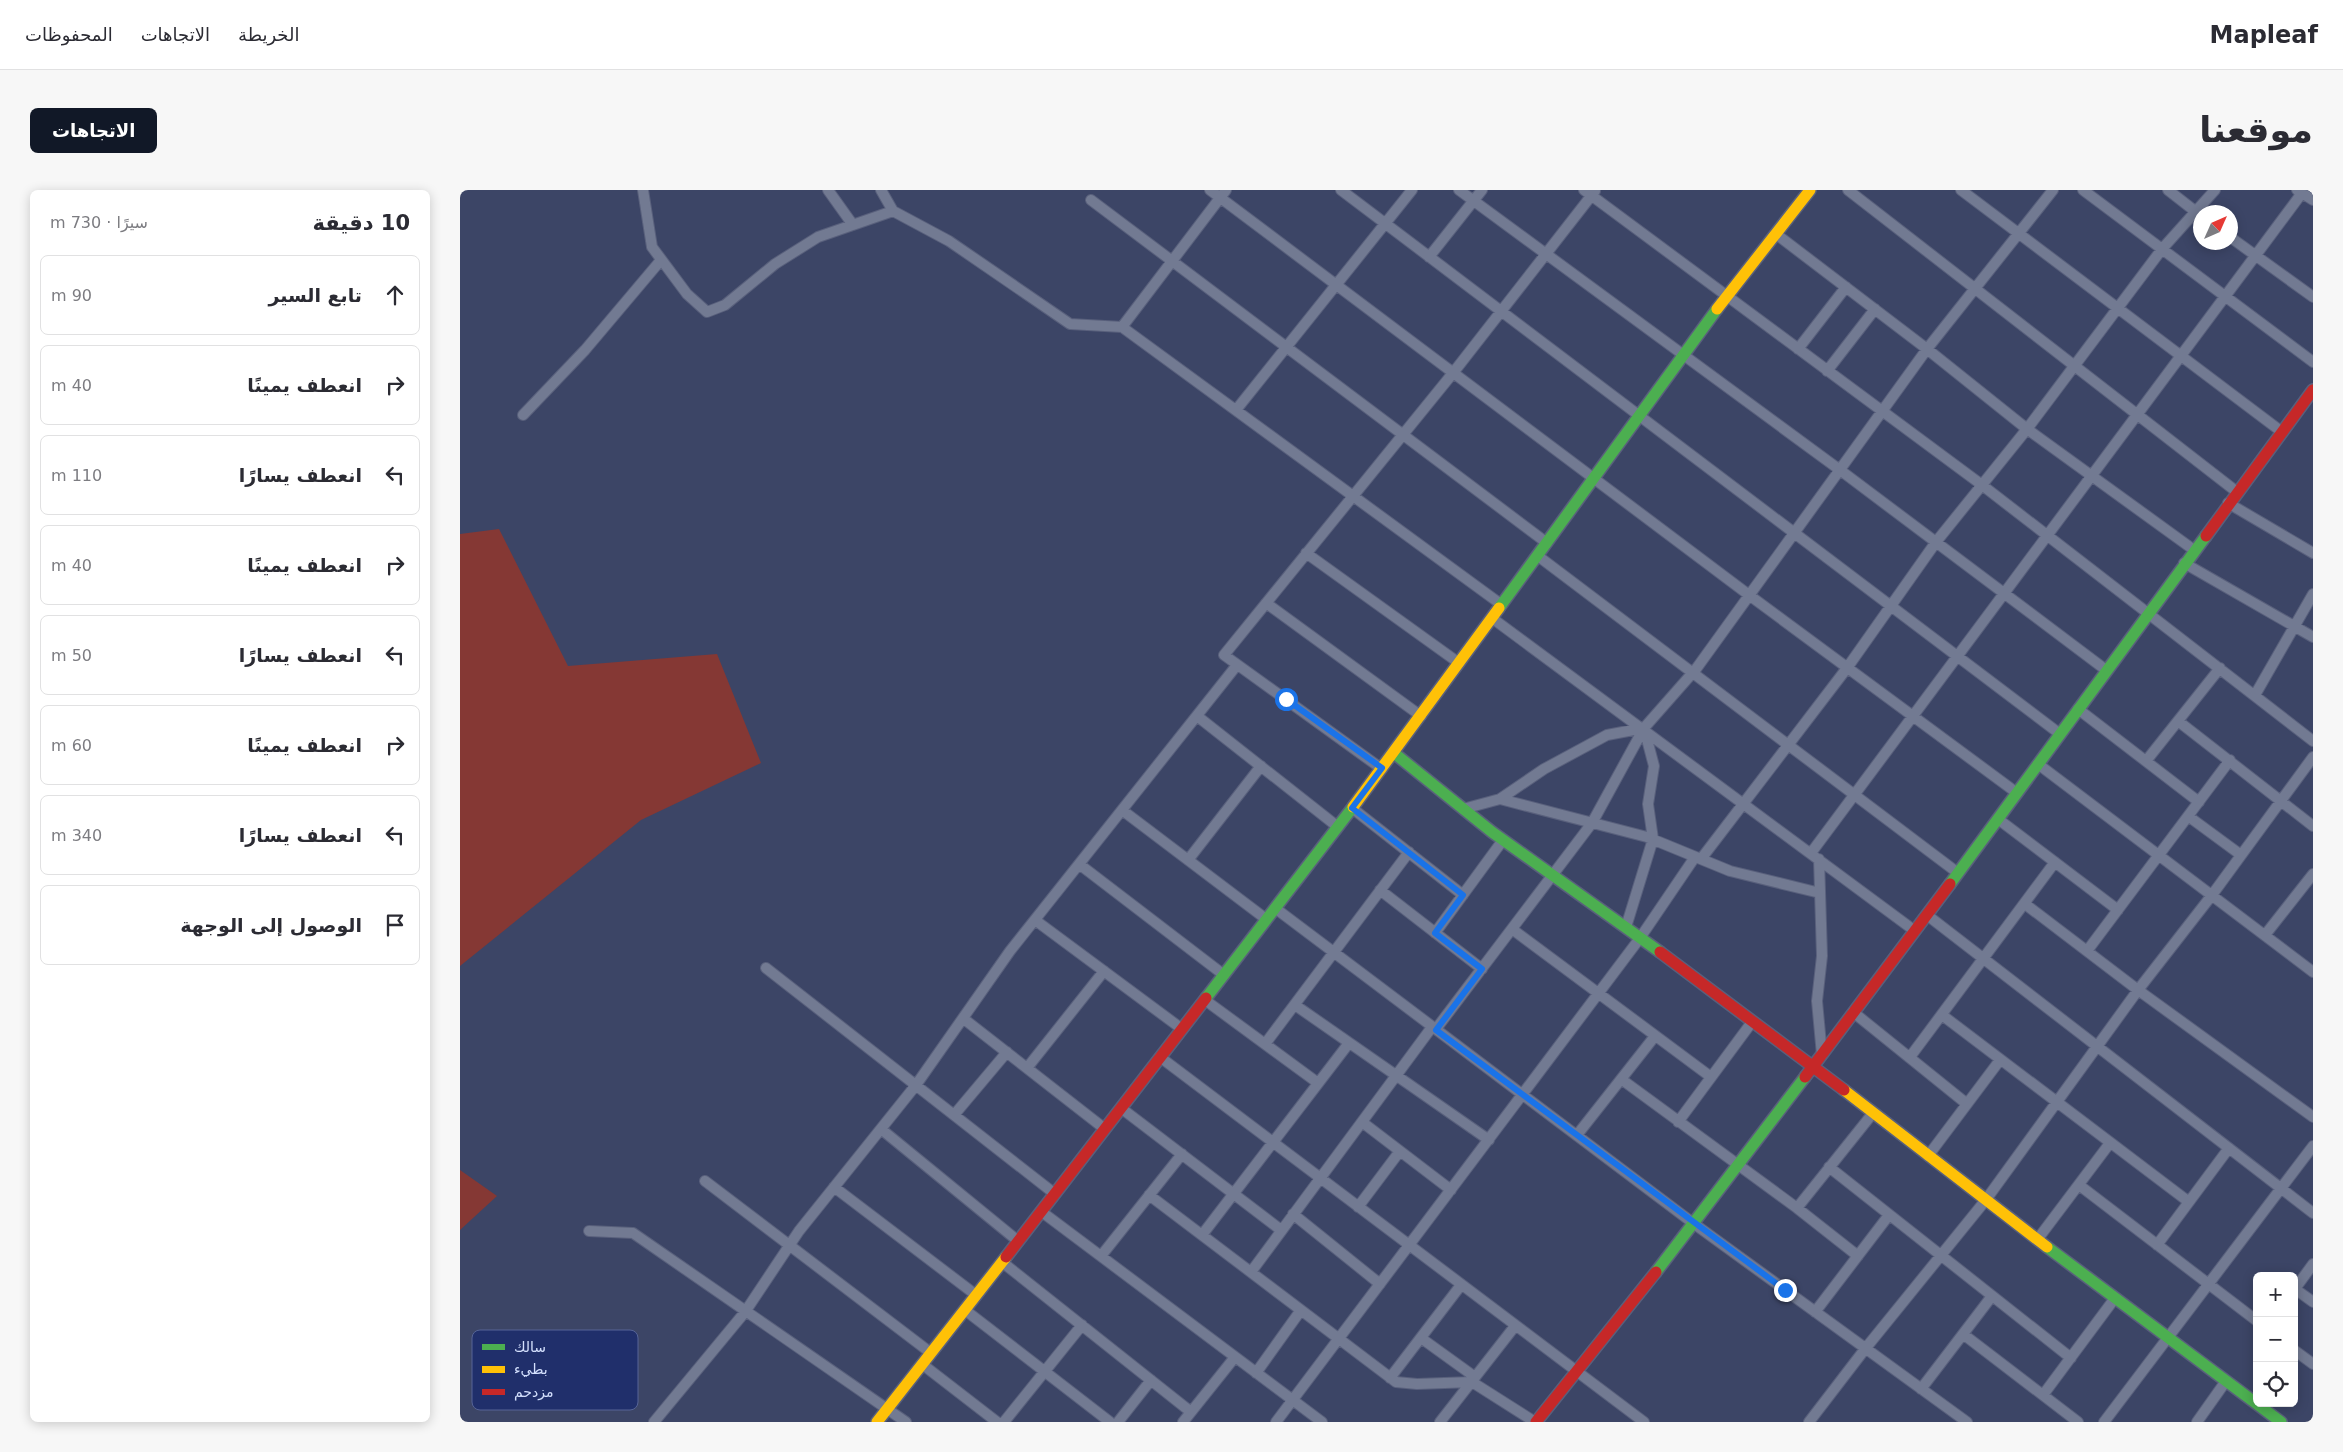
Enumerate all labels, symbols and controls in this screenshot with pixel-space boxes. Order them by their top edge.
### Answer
text: Mapleaf [2210,21,2318,49]
text: المحفوظات [25,24,113,45]
text: الاتجاهات [141,24,210,45]
text: الخريطة [238,24,299,45]
button: الاتجاهات [30,108,157,153]
text: موقعنا [2199,110,2313,150]
north arrow [2193,205,2238,250]
text: 10 دقيقة [313,211,410,235]
text: سيرًا · 730 m [50,213,148,232]
icon: ahead [381,281,409,309]
text: تابع السير [268,284,362,306]
text: 90 m [51,286,92,305]
icon: right [381,371,409,399]
text: انعطف يمينًا [247,374,362,396]
text: 40 m [51,376,92,395]
icon: left [381,461,409,489]
text: انعطف يسارًا [239,464,362,486]
text: 110 m [51,466,102,485]
icon: right [381,551,409,579]
text: انعطف يمينًا [247,554,362,576]
text: 40 m [51,556,92,575]
icon: left [381,641,409,669]
text: انعطف يسارًا [239,644,362,666]
text: 50 m [51,646,92,665]
route start [1275,688,1298,711]
icon: right [381,731,409,759]
text: انعطف يمينًا [247,734,362,756]
text: 60 m [51,736,92,755]
icon: left [381,821,409,849]
text: انعطف يسارًا [239,824,362,846]
text: 340 m [51,826,102,845]
icon: arrive [381,911,409,939]
text: الوصول إلى الوجهة [180,914,362,936]
map controls [2253,1272,2298,1407]
button: + [2253,1272,2298,1317]
route end [1774,1279,1797,1302]
button: − [2253,1317,2298,1362]
legend [472,1330,638,1410]
text: سالك [514,1339,546,1355]
text: بطيء [514,1361,548,1378]
button: locate [2253,1362,2298,1407]
text: مزدحم [514,1384,553,1401]

